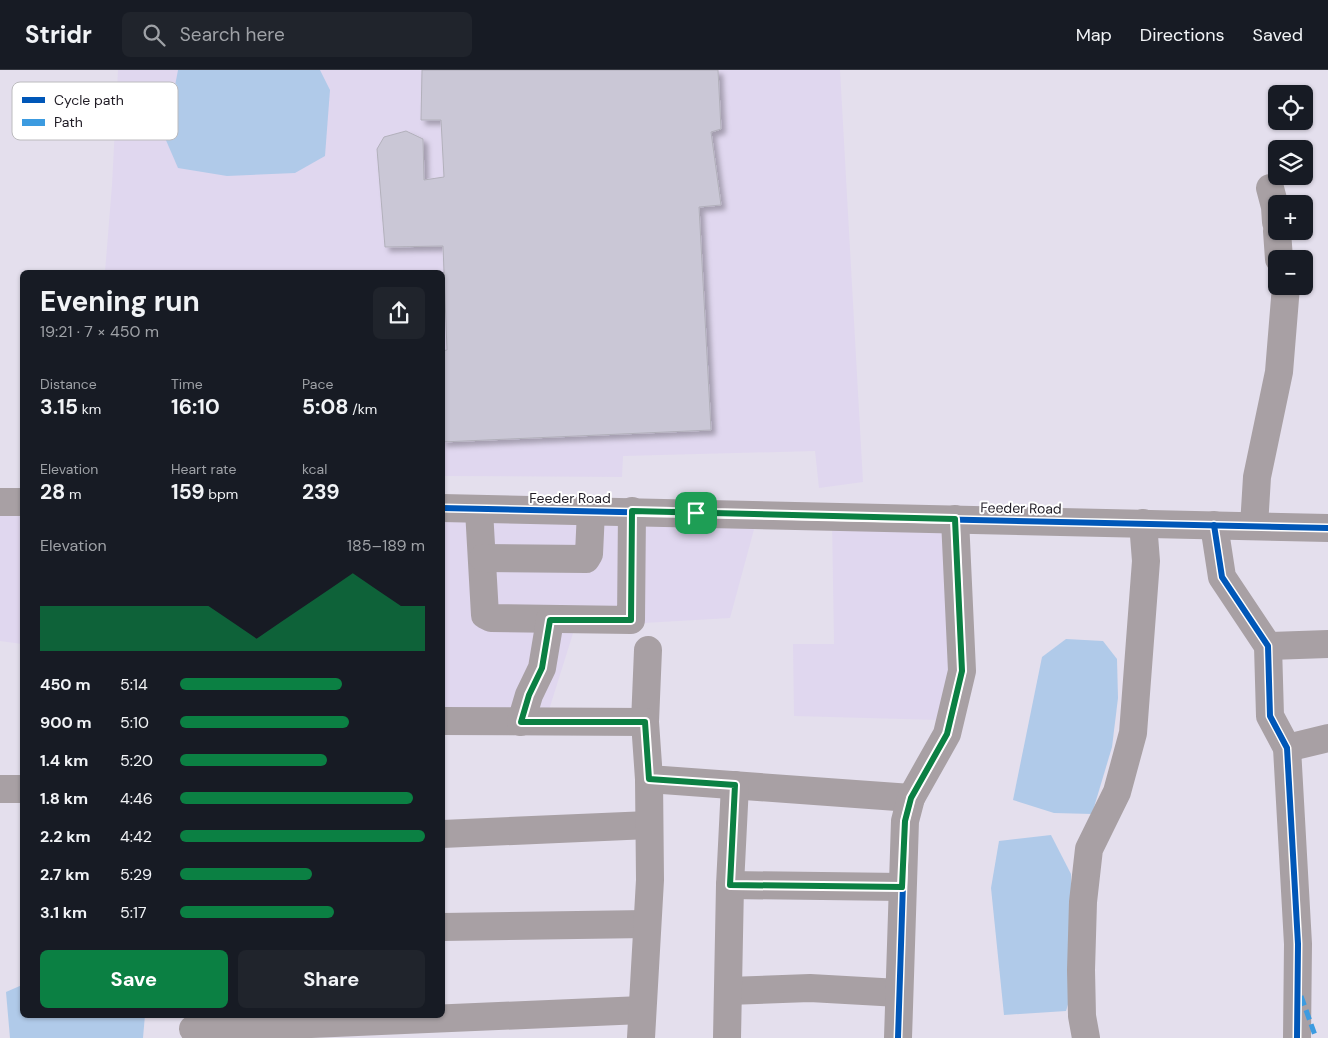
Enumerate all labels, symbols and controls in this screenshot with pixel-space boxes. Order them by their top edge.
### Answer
search box [122,12,472,57]
text: Stridr [25,19,92,50]
icon: search [140,21,168,49]
text: Search here [180,22,285,47]
text: Map [1076,23,1112,47]
text: Directions [1140,23,1225,47]
text: Saved [1253,23,1303,47]
legend [12,82,178,140]
map controls [1268,85,1313,295]
button: locate [1268,85,1313,130]
text: Cycle path [54,91,124,109]
text: Path [54,113,83,131]
button: layers [1268,140,1313,185]
button: + [1268,195,1313,240]
button: − [1268,250,1313,295]
text: Evening run [40,283,200,320]
button: share [373,287,425,339]
text: 19:21 · 7 × 450 m [40,321,159,342]
text: Distance [40,375,97,393]
text: Time [171,375,203,393]
text: Pace [302,375,333,393]
text: 3.15 [40,393,78,421]
text: 16:10 [171,393,220,421]
text: 5:08 [302,393,348,421]
text: km [78,400,101,418]
text: /km [348,400,377,418]
text: Elevation [40,460,98,478]
text: Heart rate [171,460,236,478]
text: kcal [302,460,327,478]
text: 28 [40,478,65,506]
text: 159 [171,478,205,506]
text: 239 [302,478,340,506]
text: m [65,485,81,503]
text: bpm [205,485,238,503]
street label: Feeder Road [529,489,611,507]
pin [675,492,717,534]
street label: Feeder Road [980,498,1062,518]
icon: arrive [682,499,710,527]
text: Elevation [40,535,107,556]
text: 185–189 m [347,535,425,556]
text: 450 m [40,674,90,695]
text: 5:14 [120,674,148,695]
text: 900 m [40,712,92,733]
text: 5:10 [120,712,149,733]
text: 1.4 km [40,750,88,771]
text: 5:20 [120,750,153,771]
text: 1.8 km [40,788,88,809]
text: 4:46 [120,788,153,809]
text: 2.2 km [40,826,91,847]
text: 4:42 [120,826,152,847]
text: 2.7 km [40,864,89,885]
text: 5:29 [120,864,152,885]
text: 3.1 km [40,902,87,923]
text: 5:17 [120,902,147,923]
button: Save [40,950,228,1008]
button: Share [238,950,425,1008]

